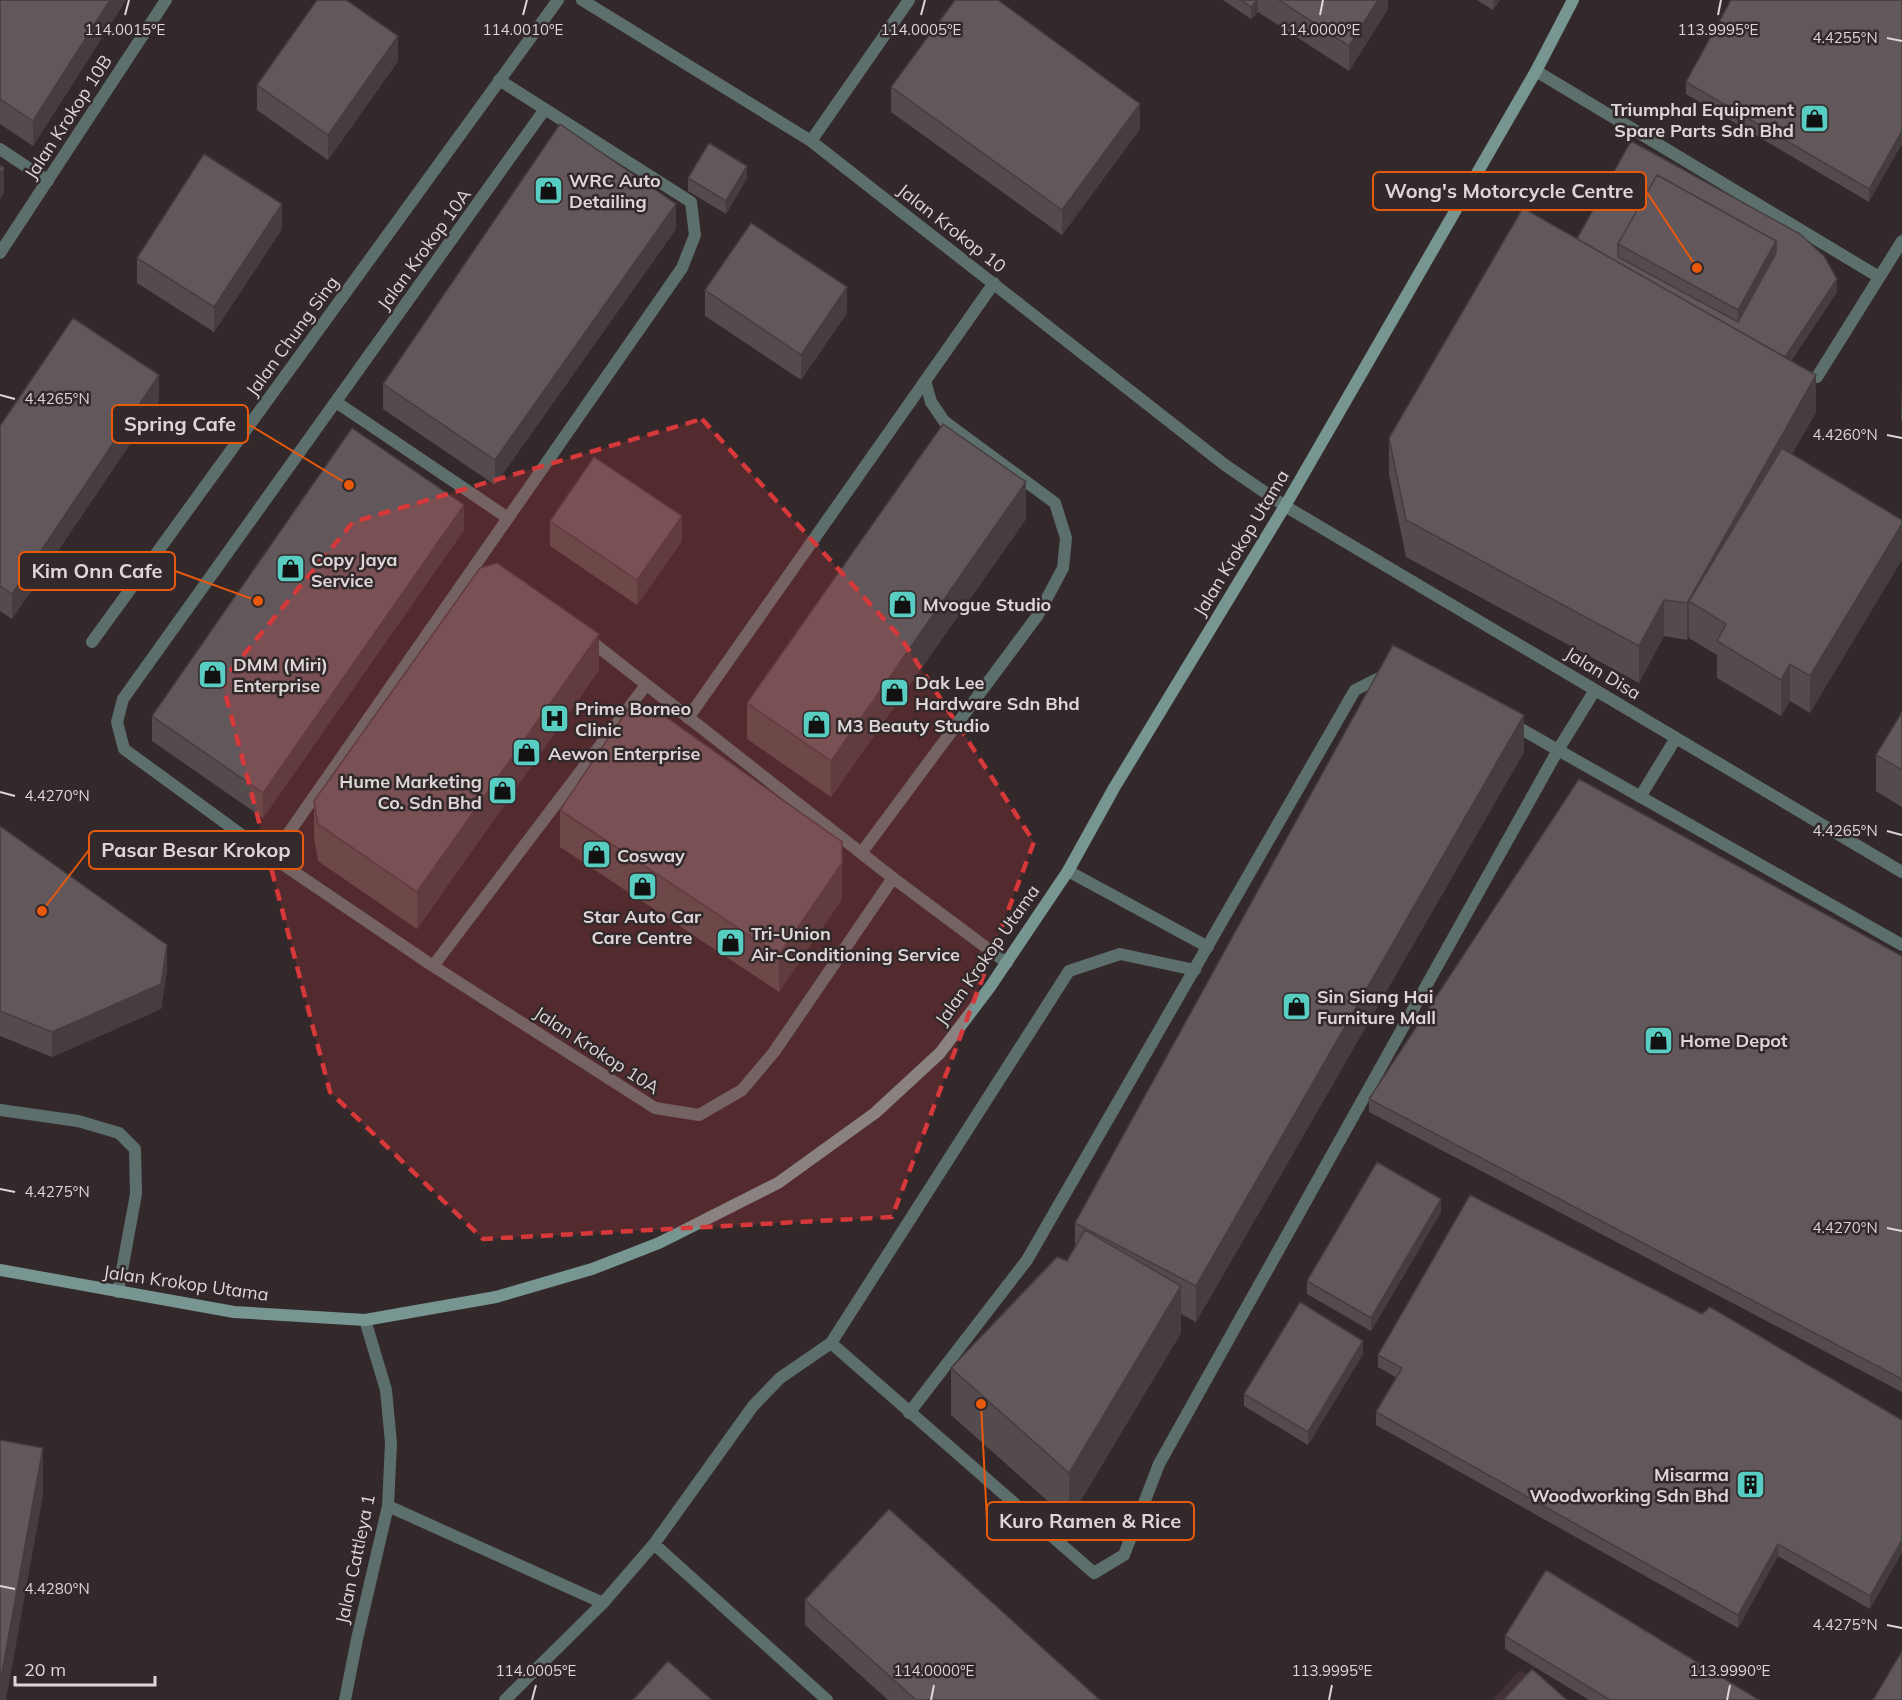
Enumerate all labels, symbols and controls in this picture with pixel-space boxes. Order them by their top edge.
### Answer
text: 114.0015°E [85,20,166,39]
text: 114.0010°E [483,20,564,39]
text: 114.0005°E [881,20,962,39]
text: 114.0000°E [1280,20,1361,39]
text: 113.9995°E [1678,20,1759,39]
text: 4.4255°N [1812,28,1878,47]
street label: Jalan Krokop 10B [19,50,117,184]
place label: Triumphal Equipment Spare Parts Sdn Bhd [1611,98,1794,142]
shop icon: Triumphal Equipment Spare Parts Sdn Bhd [1799,103,1831,135]
place label: WRC Auto Detailing [569,169,661,213]
callout: Wong's Motorcycle Centre [1373,172,1646,210]
shop icon: WRC Auto Detailing [532,174,564,206]
street label: Jalan Krokop 10 [893,178,1011,278]
text: Wong's Motorcycle Centre [1385,178,1633,203]
street label: Jalan Krokop 10A [372,184,476,314]
street label: Jalan Chung Sing [241,271,343,401]
text: 4.4265°N [24,389,90,408]
callout: Spring Cafe [112,405,248,443]
text: Spring Cafe [124,411,236,436]
text: 4.4260°N [1812,425,1878,444]
street label: Jalan Krokop Utama [1188,466,1294,620]
place label: Copy Jaya Service [311,548,397,592]
callout: Kim Onn Cafe [19,552,175,590]
shop icon: Copy Jaya Service [274,553,306,585]
text: Kim Onn Cafe [31,558,163,583]
shop icon: Mvogue Studio [886,588,918,620]
place label: Mvogue Studio [923,593,1051,616]
street label: Jalan Disa [1561,641,1645,705]
place label: DMM (Miri) Enterprise [233,653,328,697]
shop icon: DMM (Miri) Enterprise [196,658,228,690]
place label: Dak Lee Hardware Sdn Bhd [915,671,1080,715]
shop icon: Dak Lee Hardware Sdn Bhd [878,676,910,708]
place label: Prime Borneo Clinic [575,697,691,741]
hospital icon: Prime Borneo Clinic [538,702,570,734]
shop icon: M3 Beauty Studio [800,709,832,741]
place label: M3 Beauty Studio [837,714,990,737]
shop icon: Aewon Enterprise [511,737,543,769]
place label: Aewon Enterprise [548,742,700,765]
place label: Hume Marketing Co. Sdn Bhd [339,770,482,814]
shop icon: Hume Marketing Co. Sdn Bhd [487,775,519,807]
text: 4.4270°N [24,786,90,805]
text: 4.4265°N [1812,821,1878,840]
callout: Pasar Besar Krokop [89,831,303,869]
text: Pasar Besar Krokop [101,837,291,862]
shop icon: Cosway [580,839,612,871]
place label: Cosway [617,844,685,867]
shop icon: Star Auto Car Care Centre [626,871,658,903]
street label: Jalan Krokop Utama [930,880,1044,1030]
place label: Star Auto Car Care Centre [583,905,702,949]
place label: Tri-Union Air-Conditioning Service [751,922,960,966]
shop icon: Tri-Union Air-Conditioning Service [714,927,746,959]
place label: Sin Siang Hai Furniture Mall [1317,985,1436,1029]
shop icon: Sin Siang Hai Furniture Mall [1280,990,1312,1022]
street label: Jalan Krokop 10A [530,1001,664,1099]
shop icon: Home Depot [1643,1024,1675,1056]
place label: Home Depot [1680,1029,1788,1052]
text: 4.4275°N [24,1182,90,1201]
text: 4.4270°N [1812,1218,1878,1237]
street label: Jalan Krokop Utama [102,1260,270,1306]
place label: Misarma Woodworking Sdn Bhd [1529,1463,1729,1507]
building icon: Misarma Woodworking Sdn Bhd [1734,1468,1766,1500]
street label: Jalan Cattleya 1 [330,1492,380,1626]
callout: Kuro Ramen & Rice [987,1502,1194,1540]
text: Kuro Ramen & Rice [999,1508,1181,1533]
text: 4.4280°N [24,1579,90,1598]
text: 4.4275°N [1812,1615,1878,1634]
scale bar [15,1649,154,1687]
text: 20 m [24,1658,66,1681]
text: 114.0005°E [496,1661,577,1680]
text: 114.0000°E [894,1661,975,1680]
text: 113.9995°E [1292,1661,1373,1680]
text: 113.9990°E [1690,1661,1771,1680]

